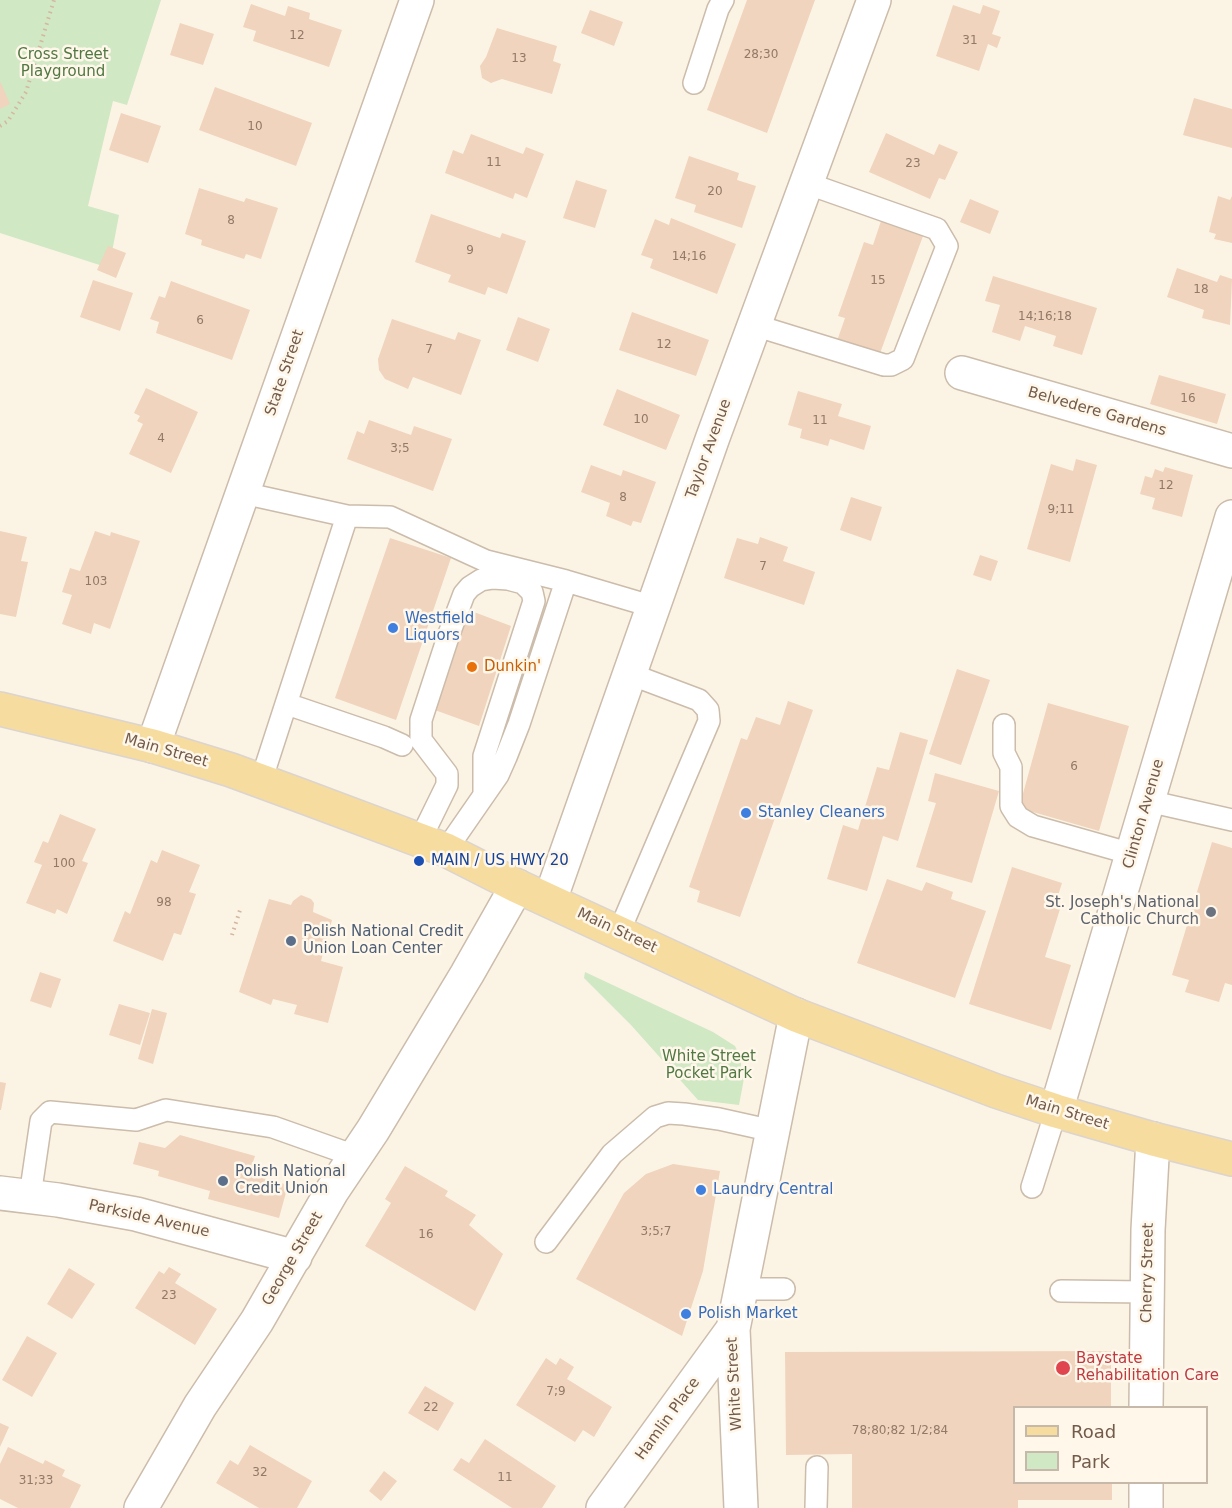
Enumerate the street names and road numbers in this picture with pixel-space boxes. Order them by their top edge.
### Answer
street label: State Street [262,327,308,419]
street label: Belvedere Gardens [1026,384,1168,440]
street label: Taylor Avenue [683,397,735,501]
street label: Main Street [122,730,210,772]
street label: Clinton Avenue [1120,757,1168,871]
street label: Main Street [574,905,660,957]
street label: Main Street [1023,1092,1111,1134]
street label: Parkside Avenue [87,1196,211,1242]
street label: George Street [259,1209,327,1309]
street label: Cherry Street [1138,1223,1158,1323]
street label: White Street [724,1337,746,1431]
street label: Hamlin Place [632,1374,704,1464]

